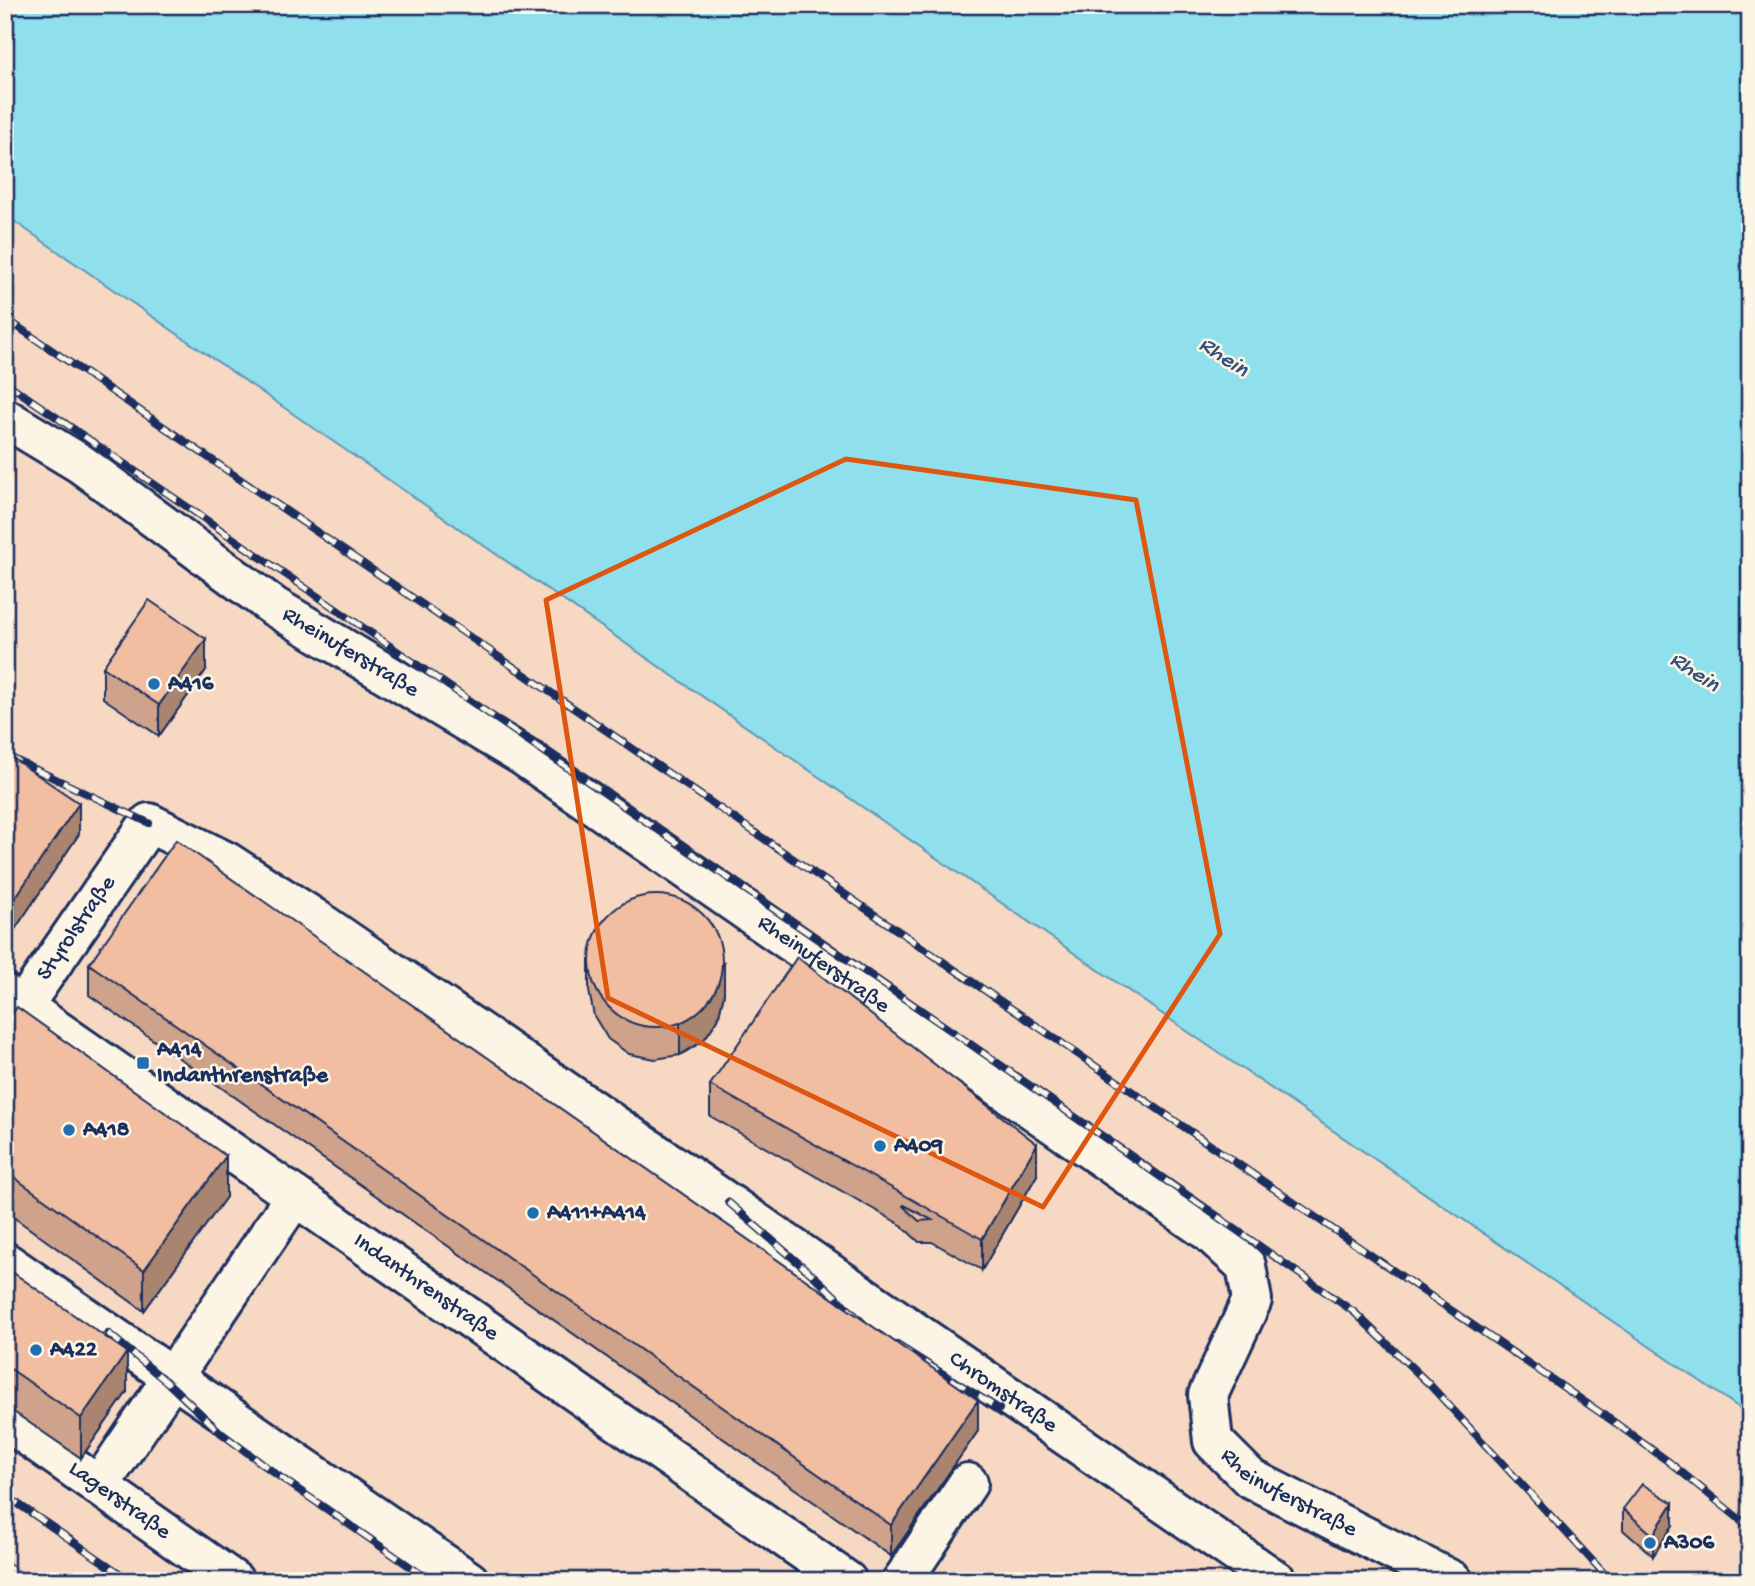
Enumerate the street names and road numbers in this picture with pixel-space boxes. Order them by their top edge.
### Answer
street label: Rheinuferstraße [277,601,425,704]
street label: Styrolstraße [31,870,123,986]
street label: Rheinuferstraße [752,909,896,1020]
street label: Indanthrenstraße [348,1227,505,1348]
street label: Chromstraße [943,1346,1063,1440]
street label: Rheinuferstraße [1215,1443,1362,1544]
street label: Lagerstraße [63,1455,177,1546]

